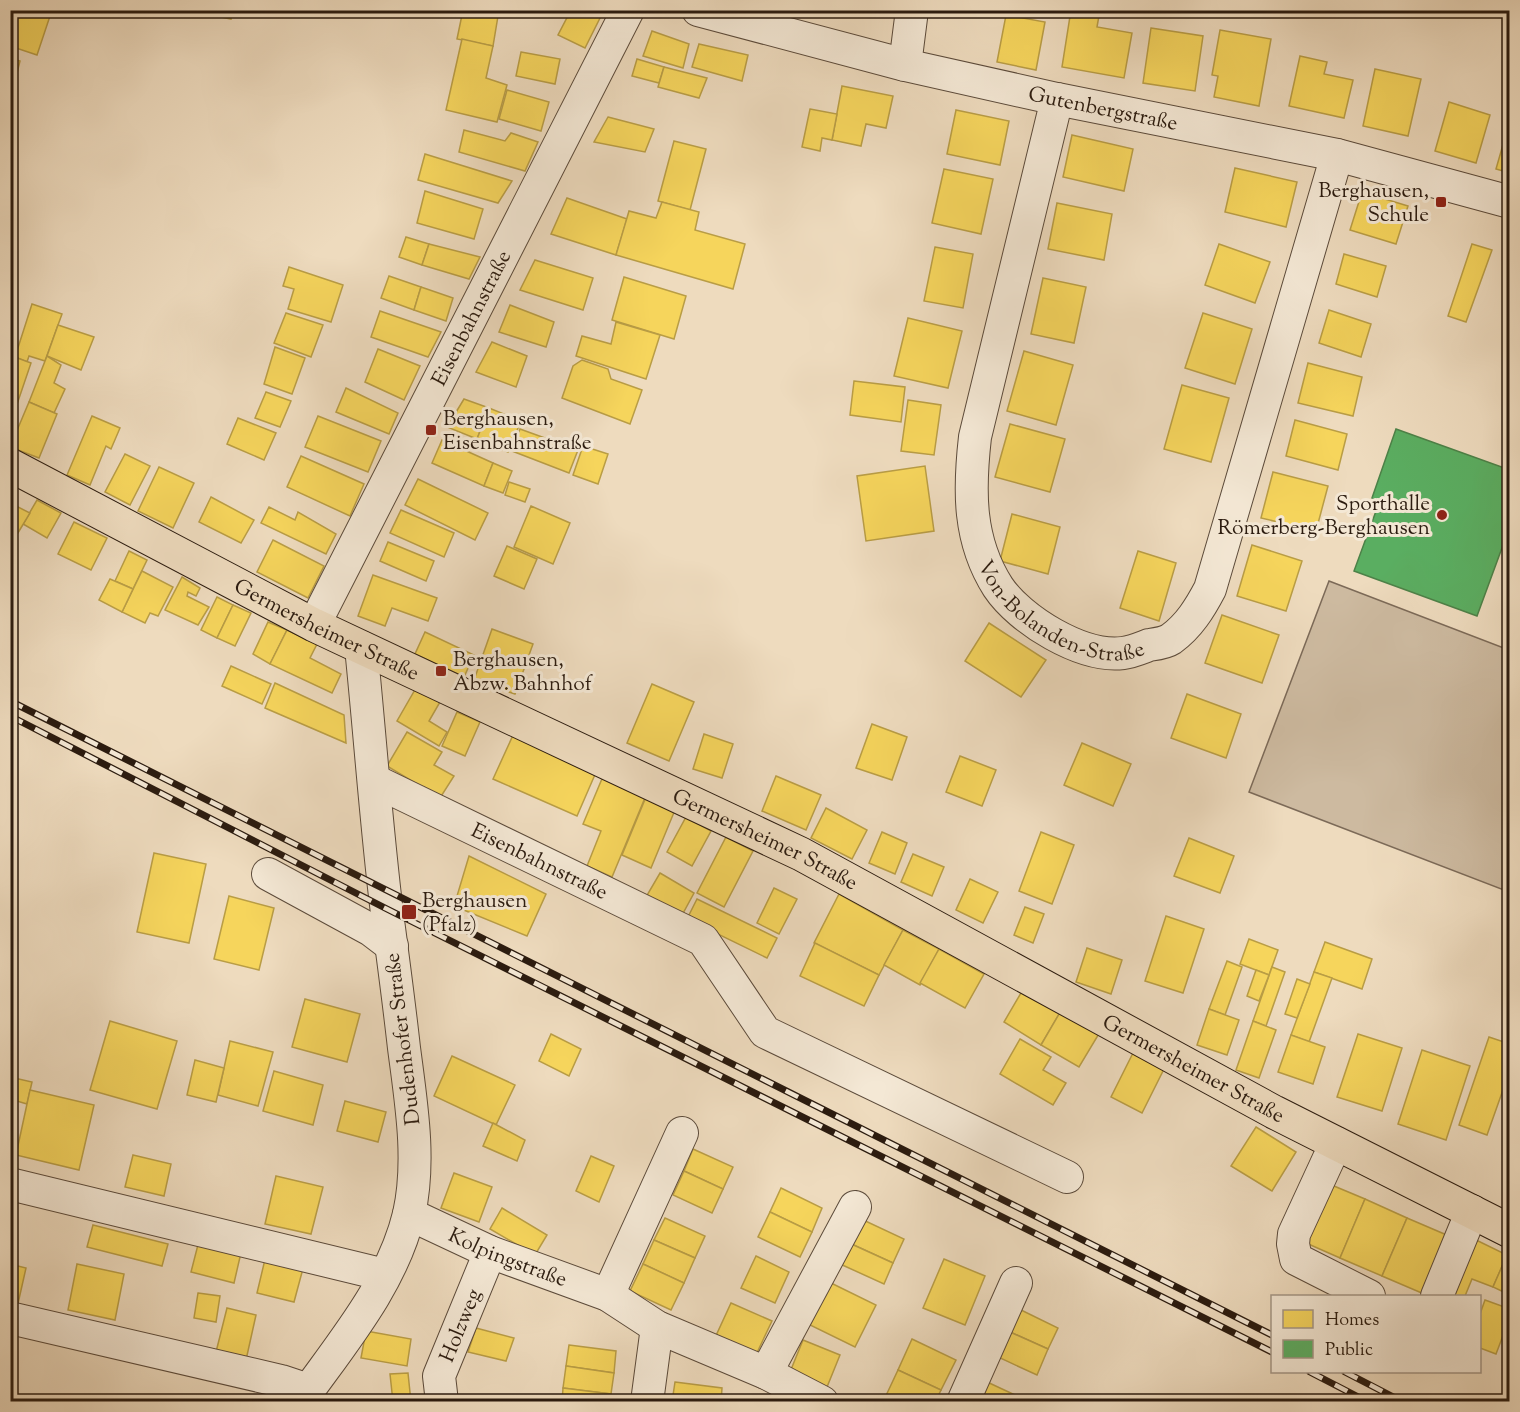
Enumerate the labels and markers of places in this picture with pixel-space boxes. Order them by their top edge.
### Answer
place label: Berghausen, Schule [1318,177,1429,231]
marker: Berghausen, Schule [1434,195,1448,209]
place label: Berghausen, Eisenbahnstraße [443,405,592,459]
marker: Berghausen, Eisenbahnstraße [424,423,438,437]
place label: Sporthalle Römerberg-Berghausen [1218,490,1430,544]
marker: Sporthalle Römerberg-Berghausen [1435,508,1449,522]
place label: Berghausen, Abzw. Bahnhof [453,646,594,700]
marker: Berghausen, Abzw. Bahnhof [434,664,448,678]
place label: Berghausen (Pfalz) [422,887,527,941]
marker: Berghausen (Pfalz) [400,903,418,921]

